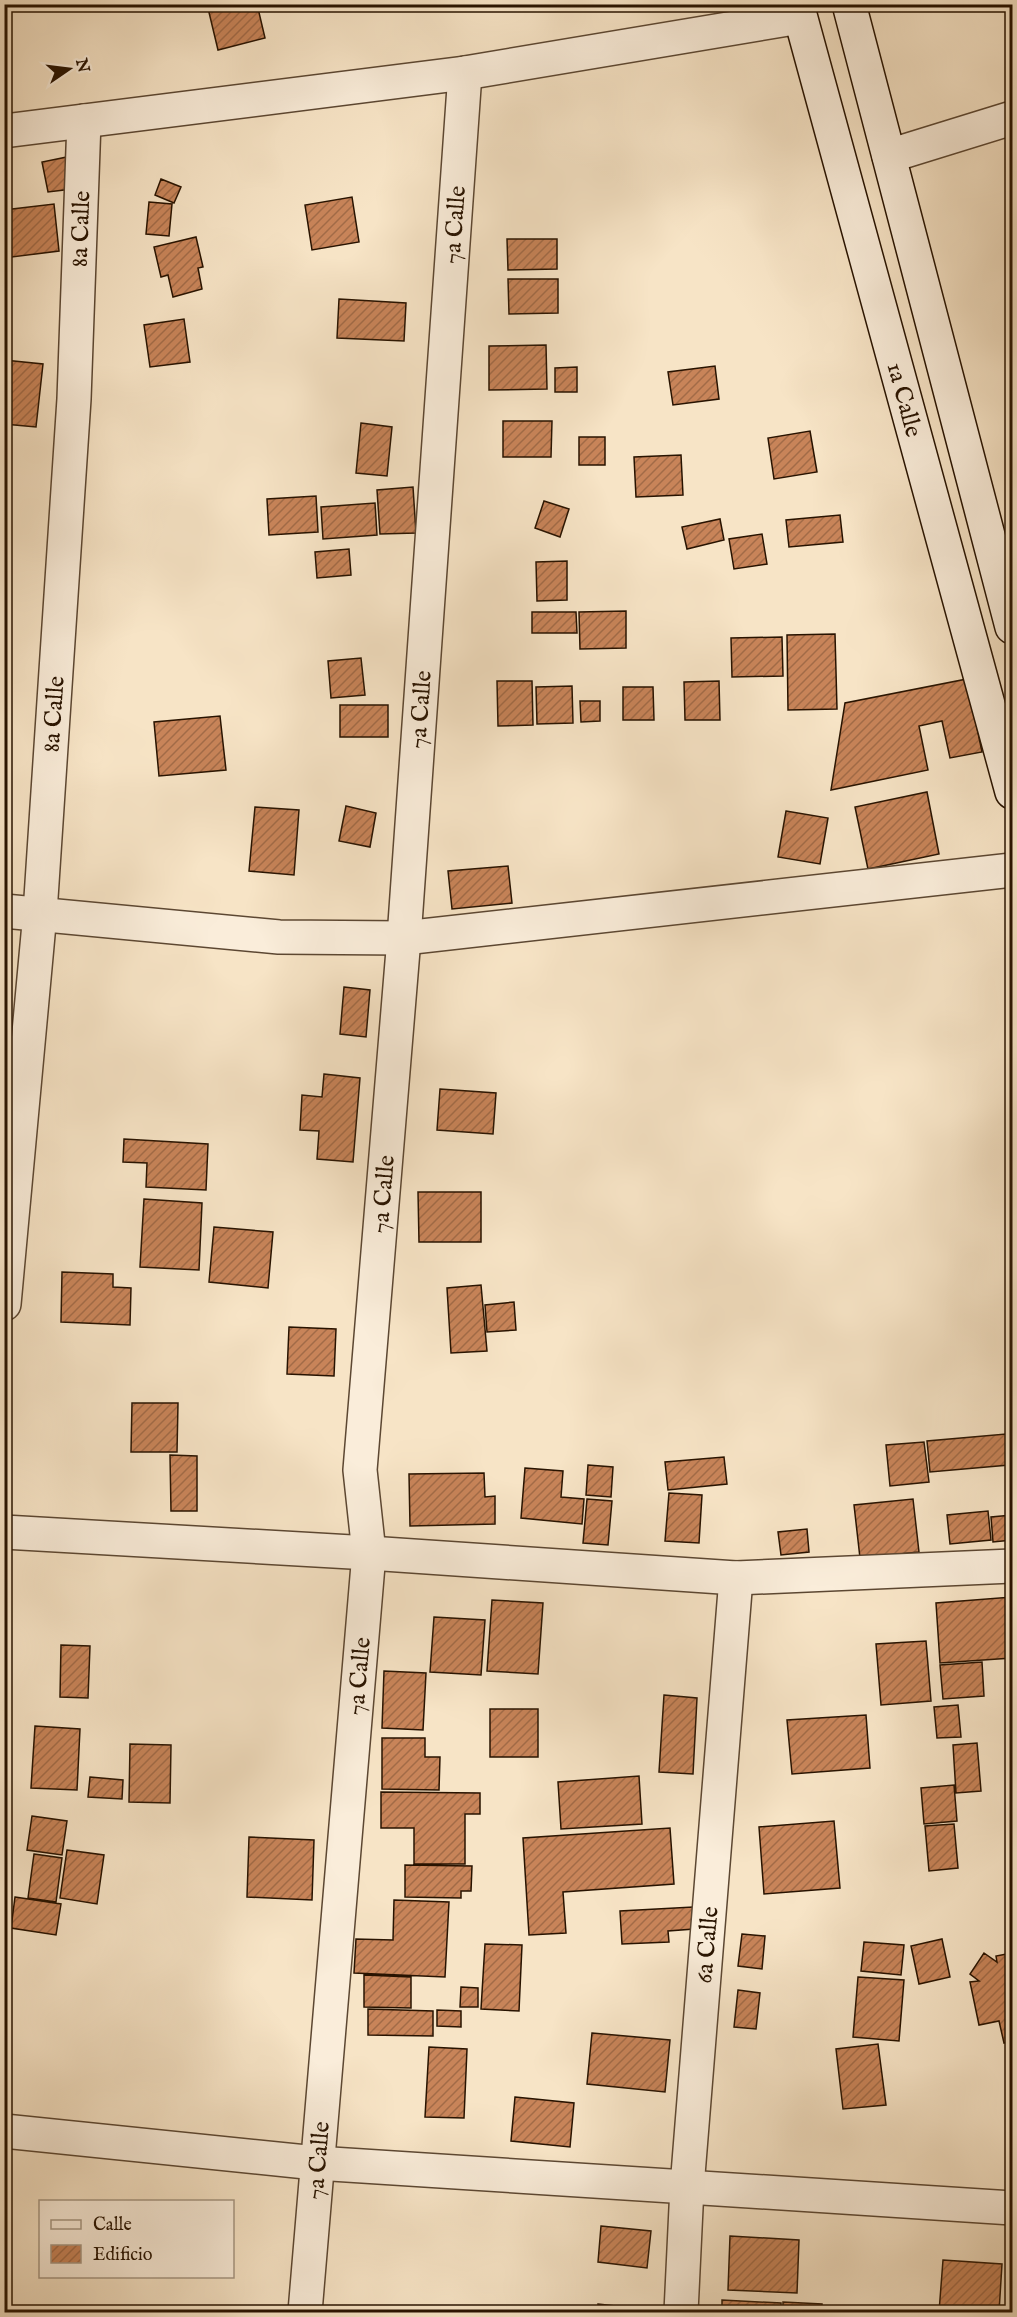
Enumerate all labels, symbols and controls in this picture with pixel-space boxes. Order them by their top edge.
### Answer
north arrow [39,39,99,99]
text: N [70,56,93,75]
street label: 7a Calle [438,185,474,265]
street label: 8a Calle [65,190,98,268]
street label: 1a Calle [878,359,928,441]
street label: 7a Calle [403,669,440,750]
street label: 8a Calle [37,675,73,753]
street label: 7a Calle [366,1154,403,1235]
street label: 7a Calle [341,1636,379,1717]
street label: 6a Calle [689,1905,727,1985]
street label: 7a Calle [301,2120,338,2201]
legend [39,2200,234,2278]
text: Calle [93,2214,132,2237]
text: Edificio [93,2244,153,2267]

